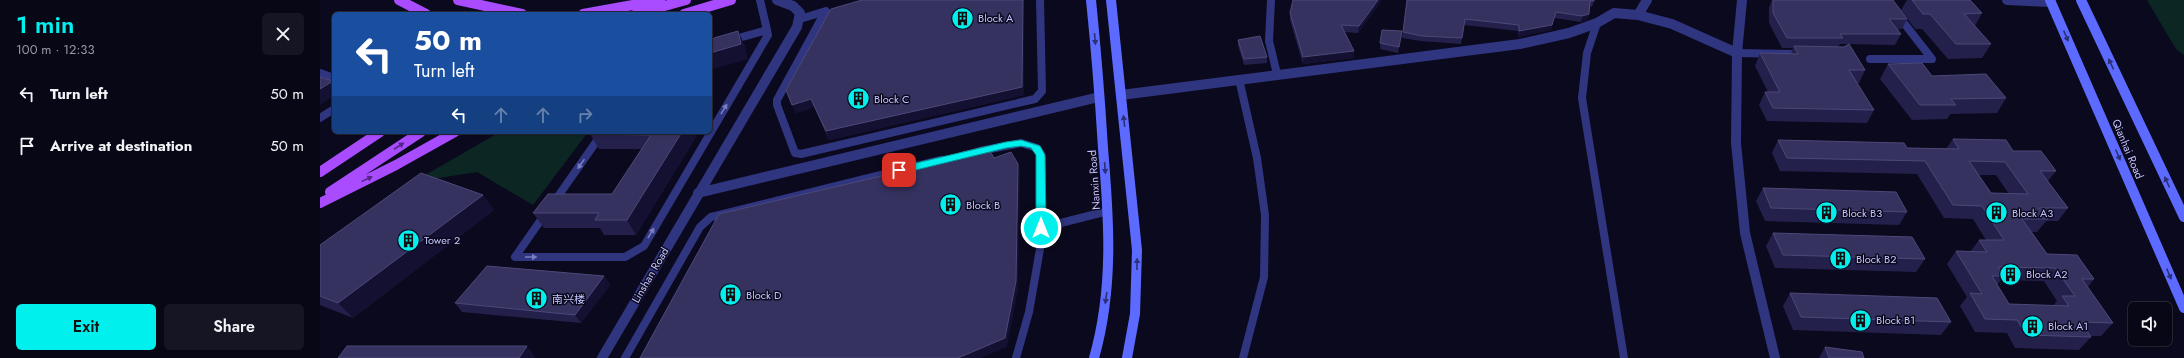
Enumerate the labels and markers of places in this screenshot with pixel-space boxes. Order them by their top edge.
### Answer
building icon: Block A [950,5,976,31]
place label: Block A [978,10,1014,26]
building icon: Block C [845,86,871,112]
place label: Block C [874,91,910,107]
pin [882,153,916,187]
building icon: Block B [938,192,964,218]
place label: Block B [966,197,1000,213]
building icon: Block B3 [1814,200,1840,226]
building icon: Block A3 [1983,200,2009,226]
place label: Block B3 [1842,205,1882,221]
place label: Block A3 [2012,205,2053,221]
building icon: Tower 2 [395,227,421,253]
place label: Tower 2 [424,232,460,248]
building icon: Block B2 [1827,246,1853,272]
place label: Block B2 [1856,251,1896,267]
building icon: Block A2 [1998,261,2024,287]
place label: Block A2 [2026,266,2068,282]
building icon: Block D [718,282,744,308]
building icon: 南兴楼 [524,286,550,312]
place label: Block D [746,287,782,303]
place label: 南兴楼 [552,291,585,307]
building icon: Block B1 [1848,307,1874,333]
place label: Block B1 [1876,312,1915,328]
building icon: Block A1 [2020,313,2046,339]
place label: Block A1 [2048,318,2088,334]

